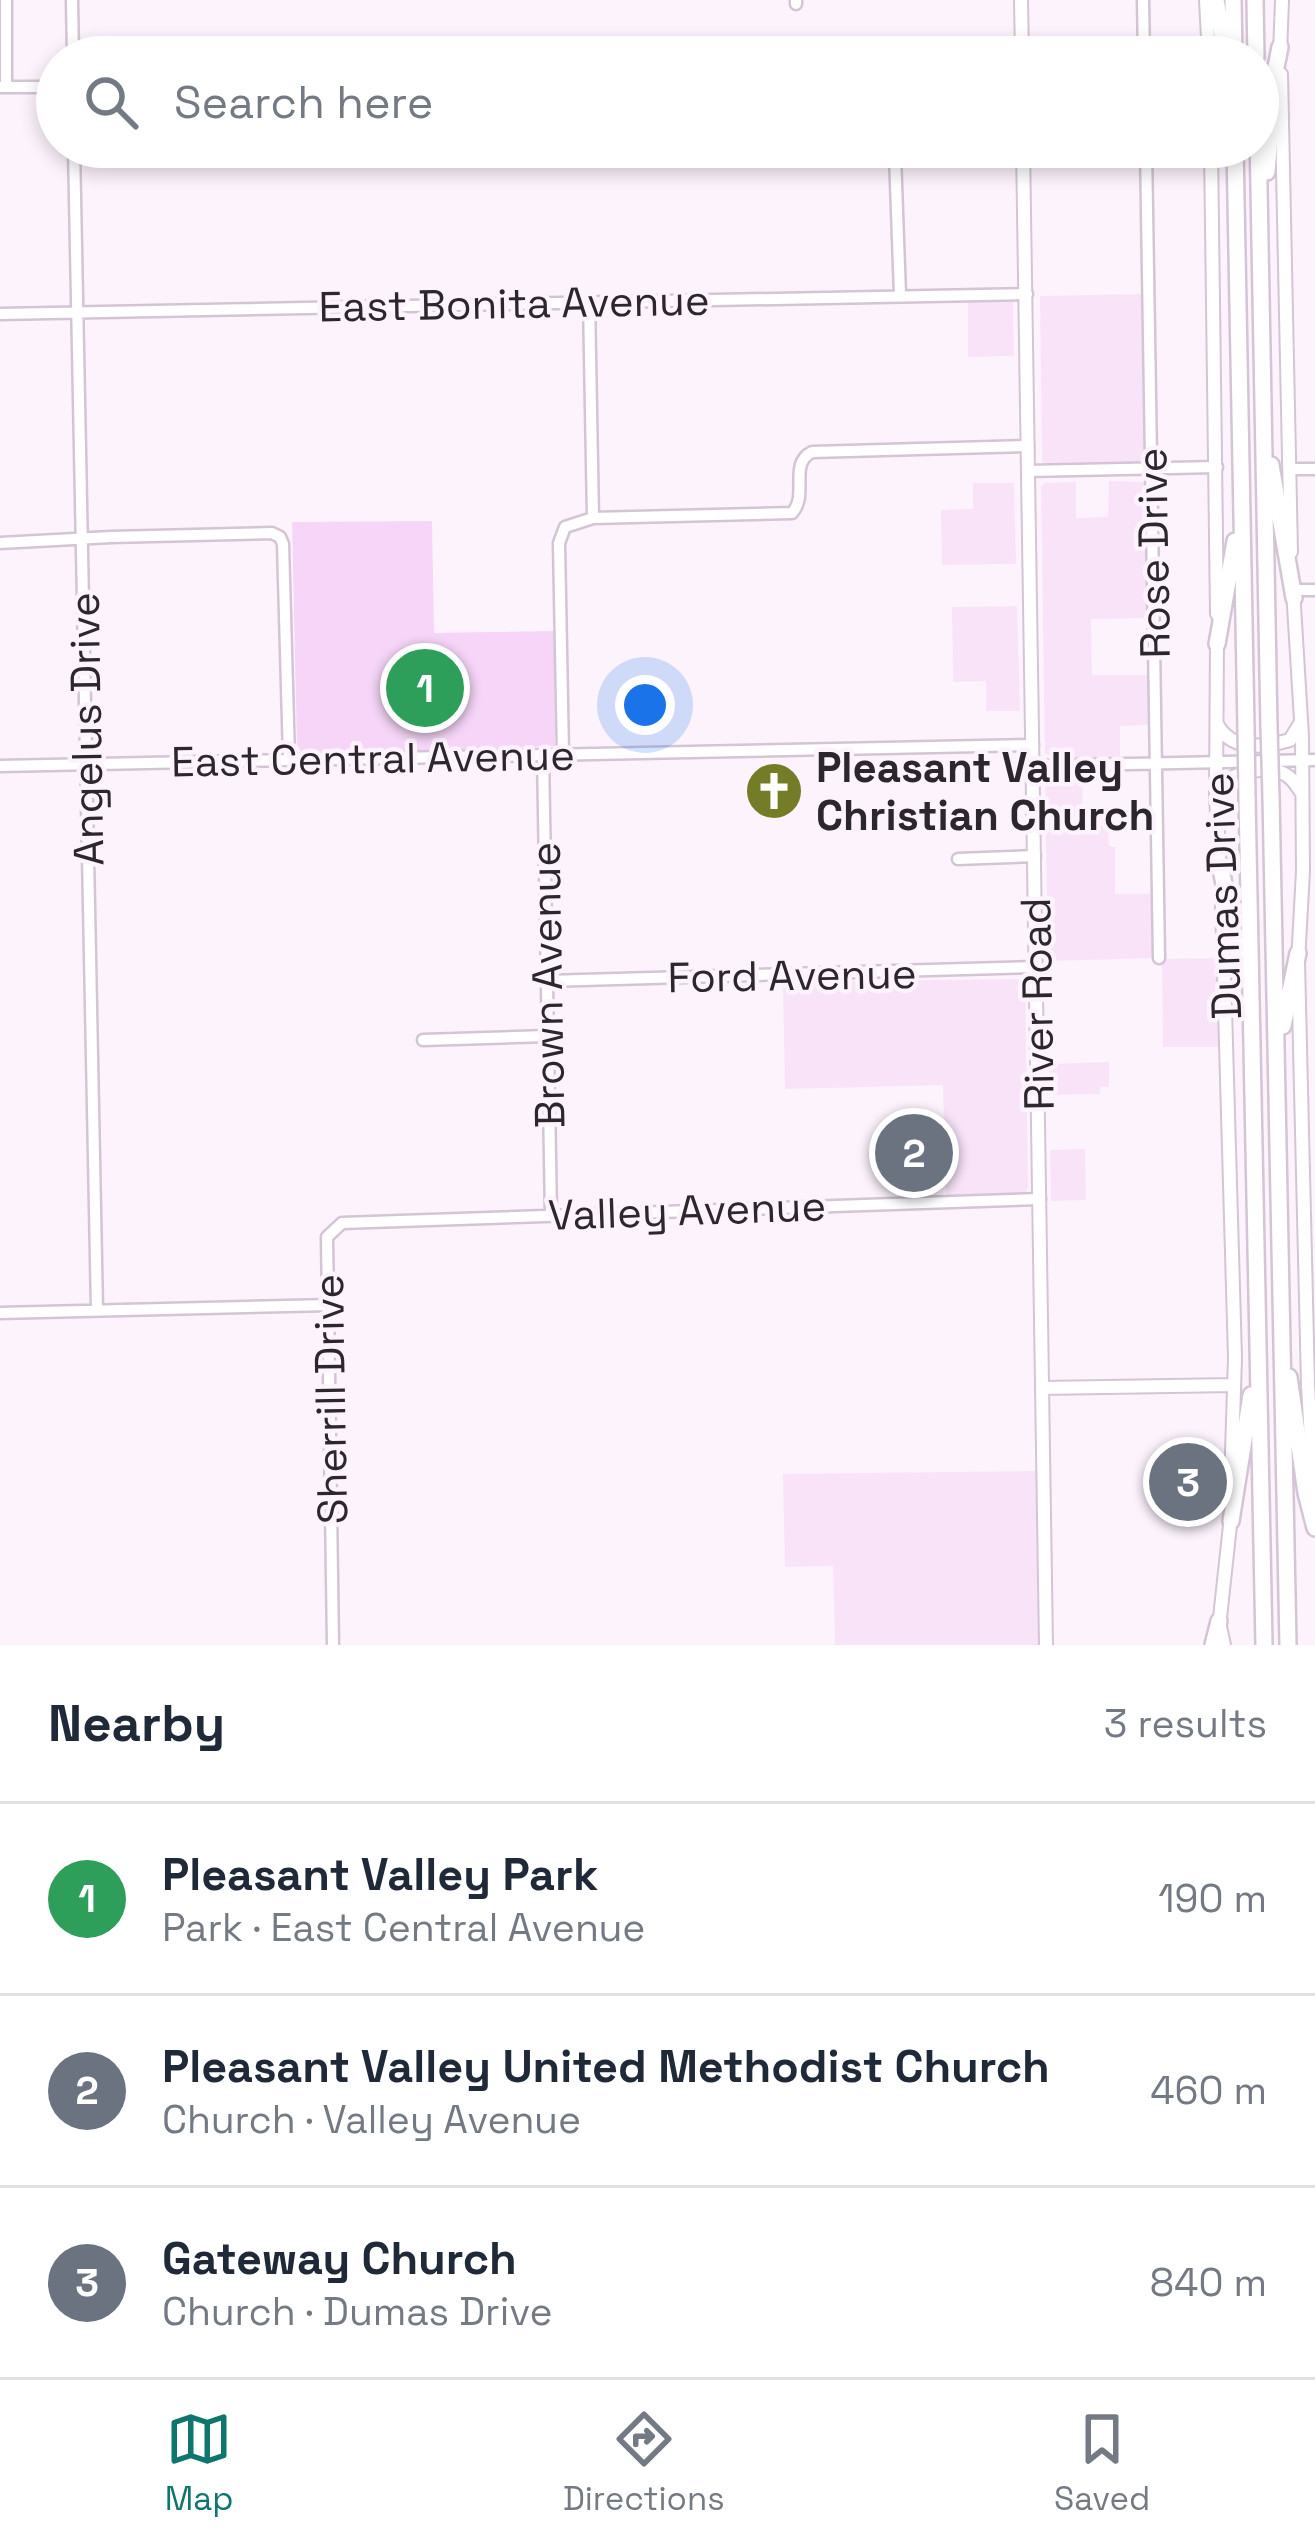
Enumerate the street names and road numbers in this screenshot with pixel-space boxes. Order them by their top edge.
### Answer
street label: East Bonita Avenue [318,274,710,333]
street label: Rose Drive [1125,447,1182,659]
street label: Angelus Drive [58,592,115,866]
street label: East Central Avenue [171,728,575,789]
street label: Dumas Drive [1192,772,1253,1020]
street label: Brown Avenue [519,841,576,1129]
street label: River Road [1009,897,1066,1111]
street label: Ford Avenue [667,947,917,1004]
street label: Valley Avenue [547,1179,827,1242]
street label: Sherrill Drive [302,1273,359,1525]

